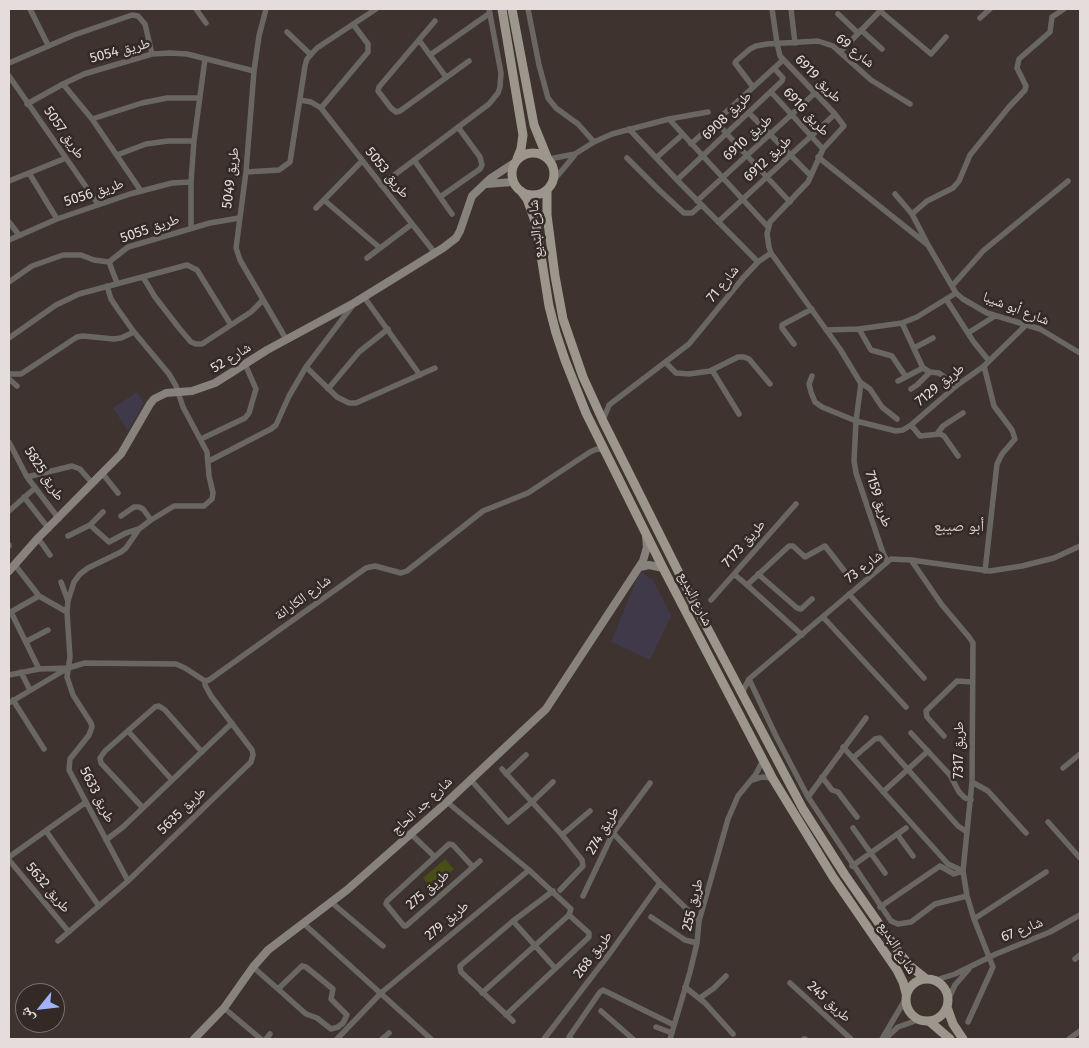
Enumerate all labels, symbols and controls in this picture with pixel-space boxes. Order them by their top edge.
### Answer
street label: شارع 69 [832,30,878,72]
street label: طريق 5054 [88,35,152,67]
street label: طريق 6919 [791,52,845,106]
street label: طريق 6916 [779,84,833,140]
street label: طريق 6908 [699,88,755,144]
street label: طريق 5057 [40,104,88,162]
street label: طريق 6910 [720,111,776,165]
street label: طريق 6912 [740,132,796,186]
street label: طريق 5053 [361,144,413,202]
street label: طريق 5049 [219,146,243,210]
street label: طريق 5056 [62,175,126,211]
street label: شارع البديع [525,199,547,259]
street label: طريق 5055 [118,211,182,247]
street label: شارع 71 [703,262,743,306]
street label: شارع أبو شيبا [980,289,1052,329]
street label: شارع 52 [208,339,254,377]
street label: طريق 7129 [912,360,968,410]
street label: طريق 5825 [20,444,68,504]
street label: طريق 7159 [861,469,895,529]
street label: طريق 7173 [719,517,769,571]
district label: أبو صيبع [934,517,984,537]
street label: شارع 73 [842,547,886,587]
street label: شارع البديع [674,569,716,629]
street label: شارع الكارانة [272,572,334,624]
street label: طريق 7317 [951,721,967,779]
street label: طريق 5633 [76,764,118,826]
street label: شارع جد الحاج [388,773,456,839]
street label: طريق 5635 [154,784,210,838]
street label: طريق 274 [583,804,623,858]
street label: طريق 5632 [22,859,74,917]
street label: طريق 275 [403,867,453,913]
street label: طريق 255 [679,877,707,933]
street label: طريق 279 [421,898,473,944]
street label: شارع 67 [999,914,1045,946]
street label: شارع البديع [874,919,920,977]
street label: طريق 268 [570,928,616,982]
street label: طريق 245 [804,978,854,1026]
north arrow [15,983,65,1033]
text: ش [16,1004,38,1026]

